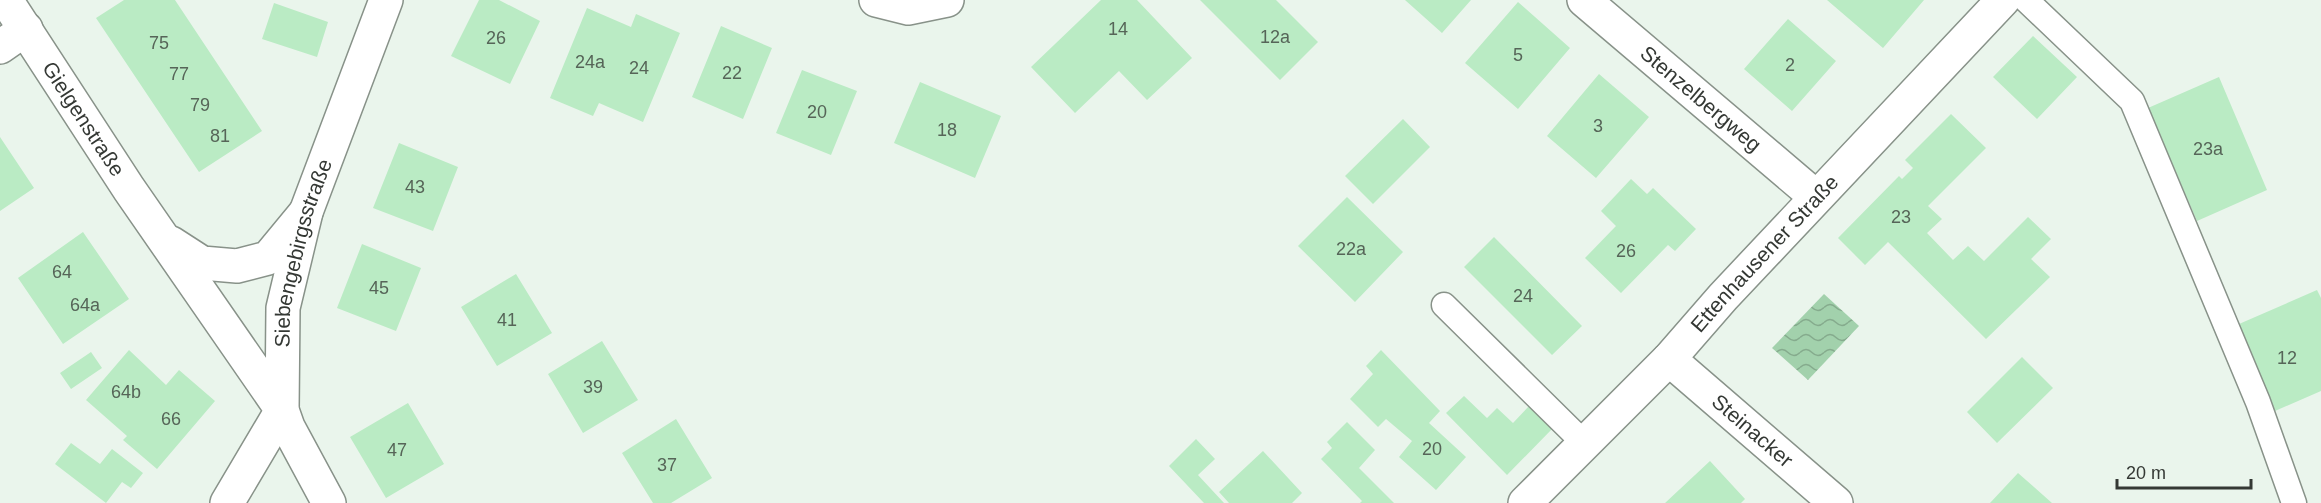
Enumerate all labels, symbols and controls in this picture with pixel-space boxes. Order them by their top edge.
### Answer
house number: 14 [1108,19,1128,39]
house number: 12a [1260,27,1291,47]
house number: 26 [486,28,506,48]
house number: 75 [149,33,169,53]
street label: Stenzelbergweg [1636,41,1766,156]
house number: 5 [1513,45,1523,65]
house number: 24a [575,52,606,72]
house number: 2 [1785,55,1795,75]
street label: Gielgenstraße [38,57,130,180]
house number: 24 [629,58,649,78]
house number: 22 [722,63,742,83]
house number: 77 [169,64,189,84]
house number: 79 [190,95,210,115]
house number: 20 [807,102,827,122]
house number: 3 [1593,116,1603,136]
house number: 18 [937,120,957,140]
house number: 81 [210,126,230,146]
house number: 23a [2193,139,2224,159]
street label: Siebengebirgsstraße [271,156,336,347]
street label: Ettenhausener Straße [1686,170,1843,336]
house number: 43 [405,177,425,197]
house number: 23 [1891,207,1911,227]
house number: 22a [1336,239,1367,259]
house number: 26 [1616,241,1636,261]
house number: 64 [52,262,72,282]
house number: 45 [369,278,389,298]
house number: 24 [1513,286,1533,306]
house number: 64a [70,295,101,315]
house number: 41 [497,310,517,330]
house number: 12 [2277,348,2297,368]
house number: 39 [583,377,603,397]
house number: 64b [111,382,141,402]
street label: Steinacker [1708,389,1798,472]
house number: 66 [161,409,181,429]
house number: 20 [1422,439,1442,459]
house number: 47 [387,440,407,460]
scale bar [2117,452,2250,490]
house number: 37 [657,455,677,475]
text: 20 m [2126,463,2166,483]

